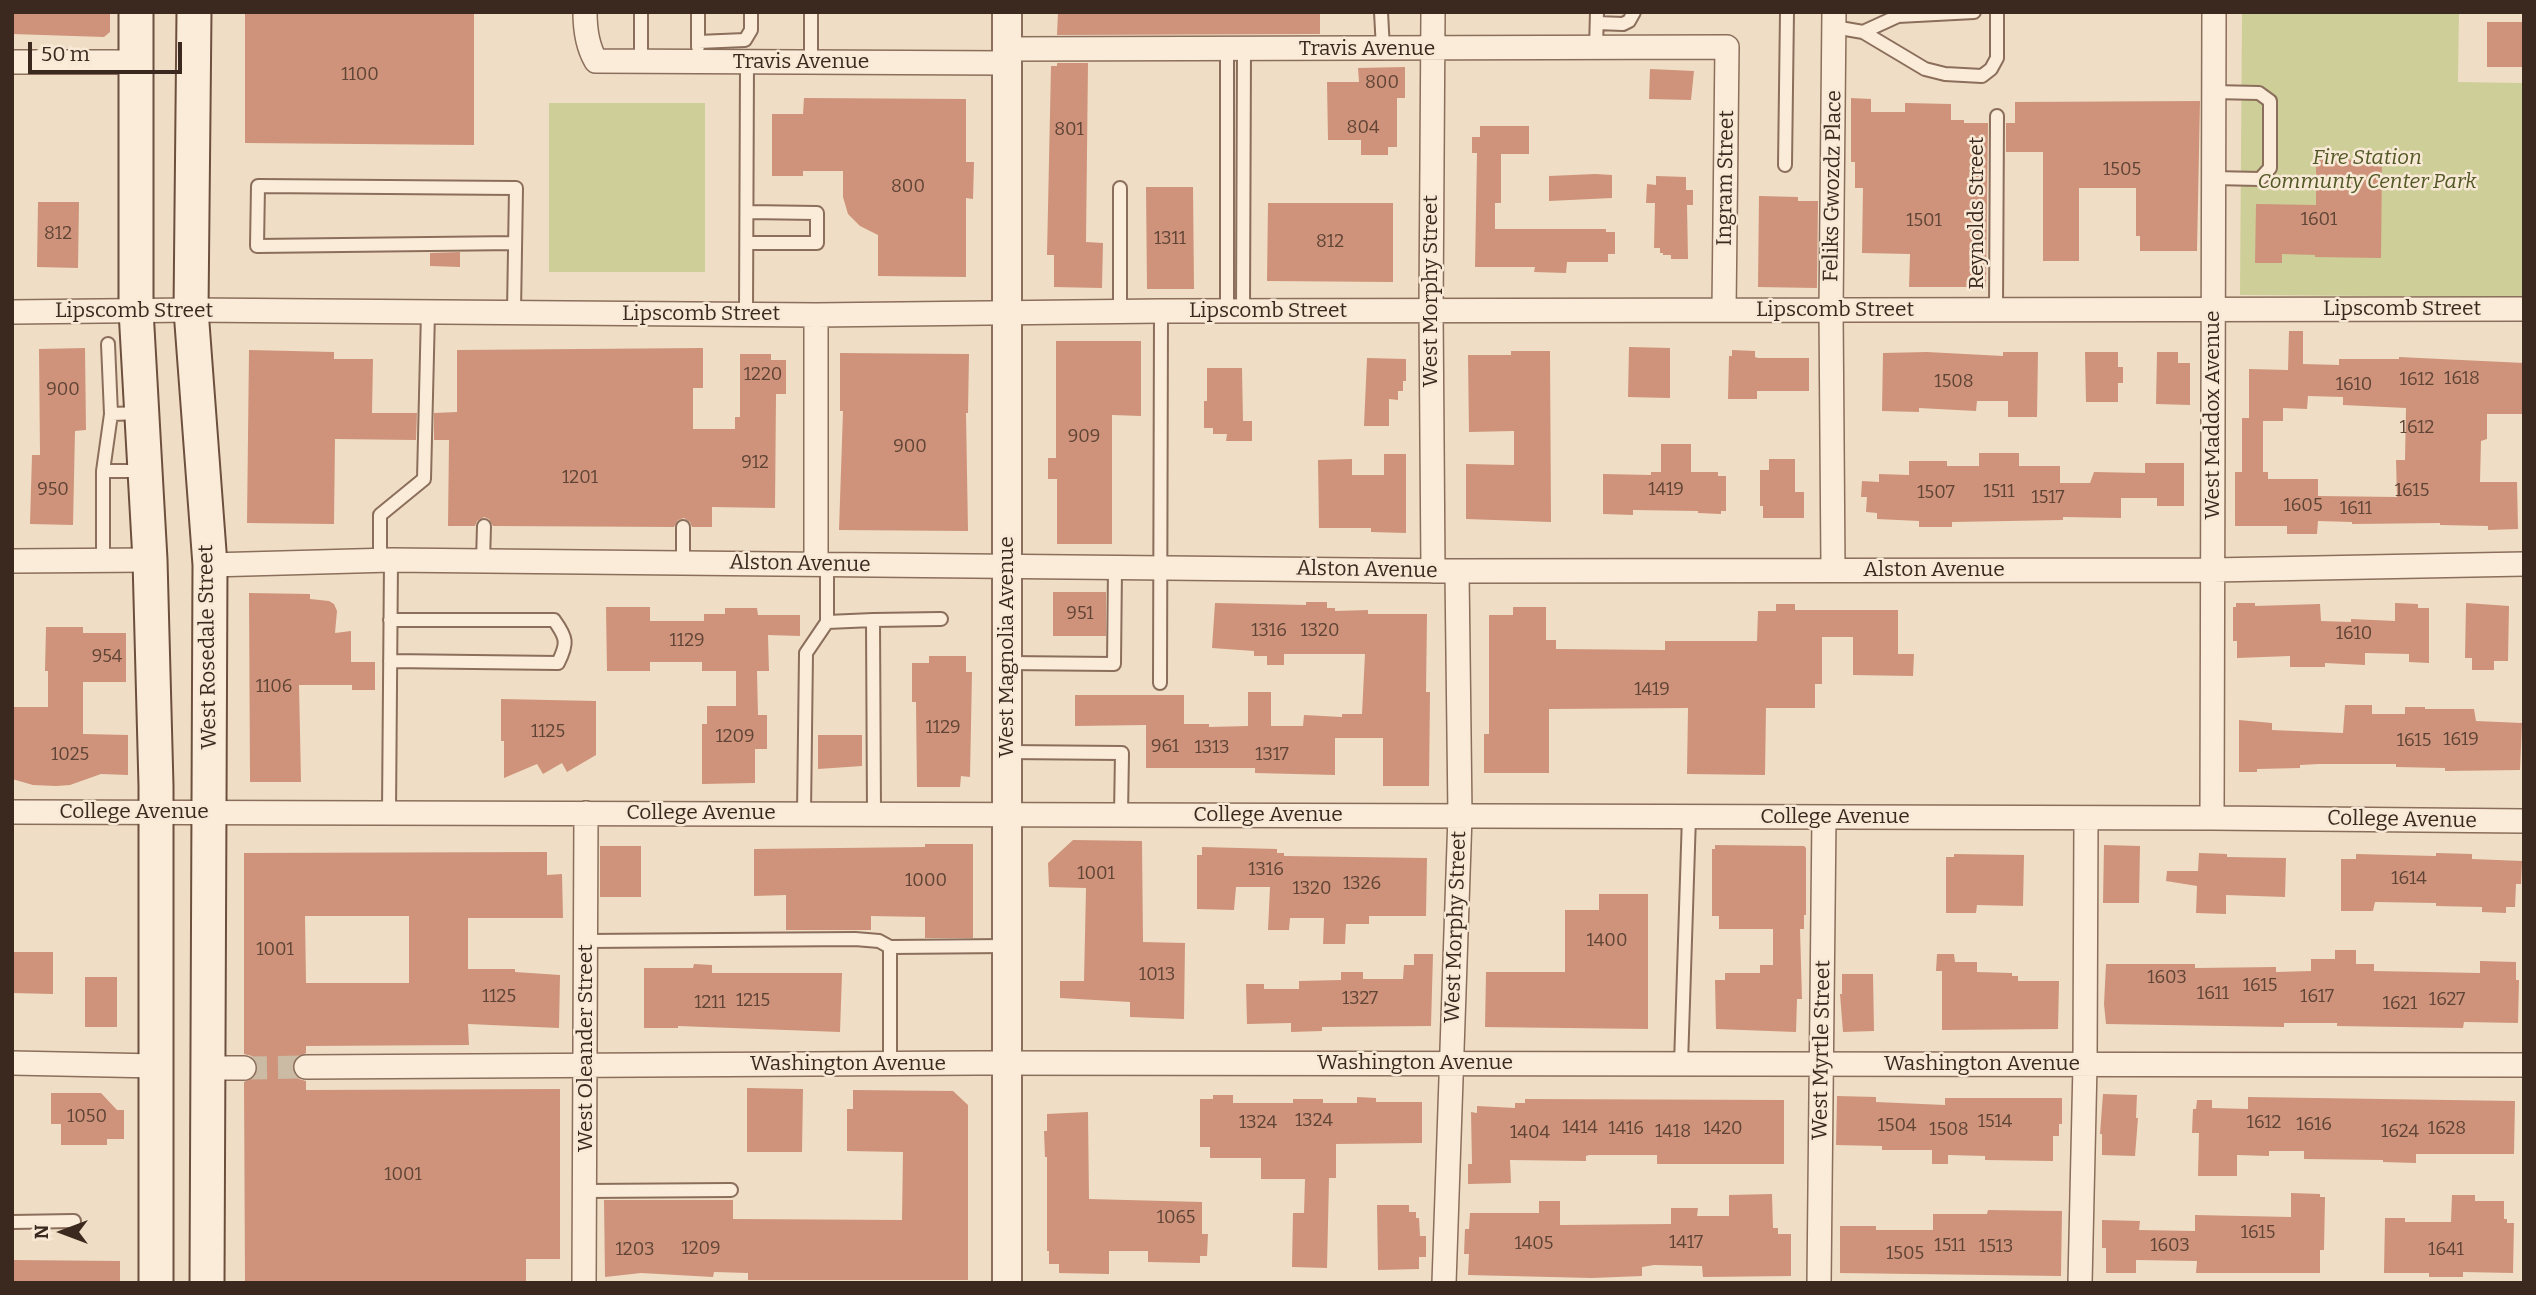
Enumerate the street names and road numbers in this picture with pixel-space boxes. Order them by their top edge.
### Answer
street label: Travis Avenue [1299,36,1435,62]
street label: Travis Avenue [733,49,869,75]
street label: Feliks Gwozdz Place [1819,90,1847,282]
street label: Ingram Street [1712,110,1740,246]
street label: Reynolds Street [1964,137,1990,289]
street label: West Morphy Street [1418,195,1444,387]
street label: Lipscomb Street [2323,296,2481,322]
street label: Lipscomb Street [1756,297,1914,323]
street label: Lipscomb Street [55,298,213,324]
street label: Lipscomb Street [1189,298,1347,324]
street label: Lipscomb Street [622,301,780,327]
street label: West Maddox Avenue [2200,310,2226,520]
street label: West Magnolia Avenue [994,536,1020,758]
street label: West Rosedale Street [194,544,222,750]
street label: Alston Avenue [729,550,871,578]
street label: Alston Avenue [1296,556,1438,584]
street label: Alston Avenue [1863,557,2005,583]
street label: College Avenue [59,799,209,825]
street label: College Avenue [626,800,776,826]
street label: College Avenue [1193,802,1343,828]
street label: College Avenue [1760,804,1910,830]
street label: College Avenue [2327,806,2477,834]
street label: West Morphy Street [1440,830,1472,1024]
street label: West Oleander Street [573,944,599,1152]
street label: West Myrtle Street [1808,960,1836,1140]
street label: Washington Avenue [1317,1050,1513,1076]
street label: Washington Avenue [750,1051,946,1077]
street label: Washington Avenue [1884,1051,2080,1077]

